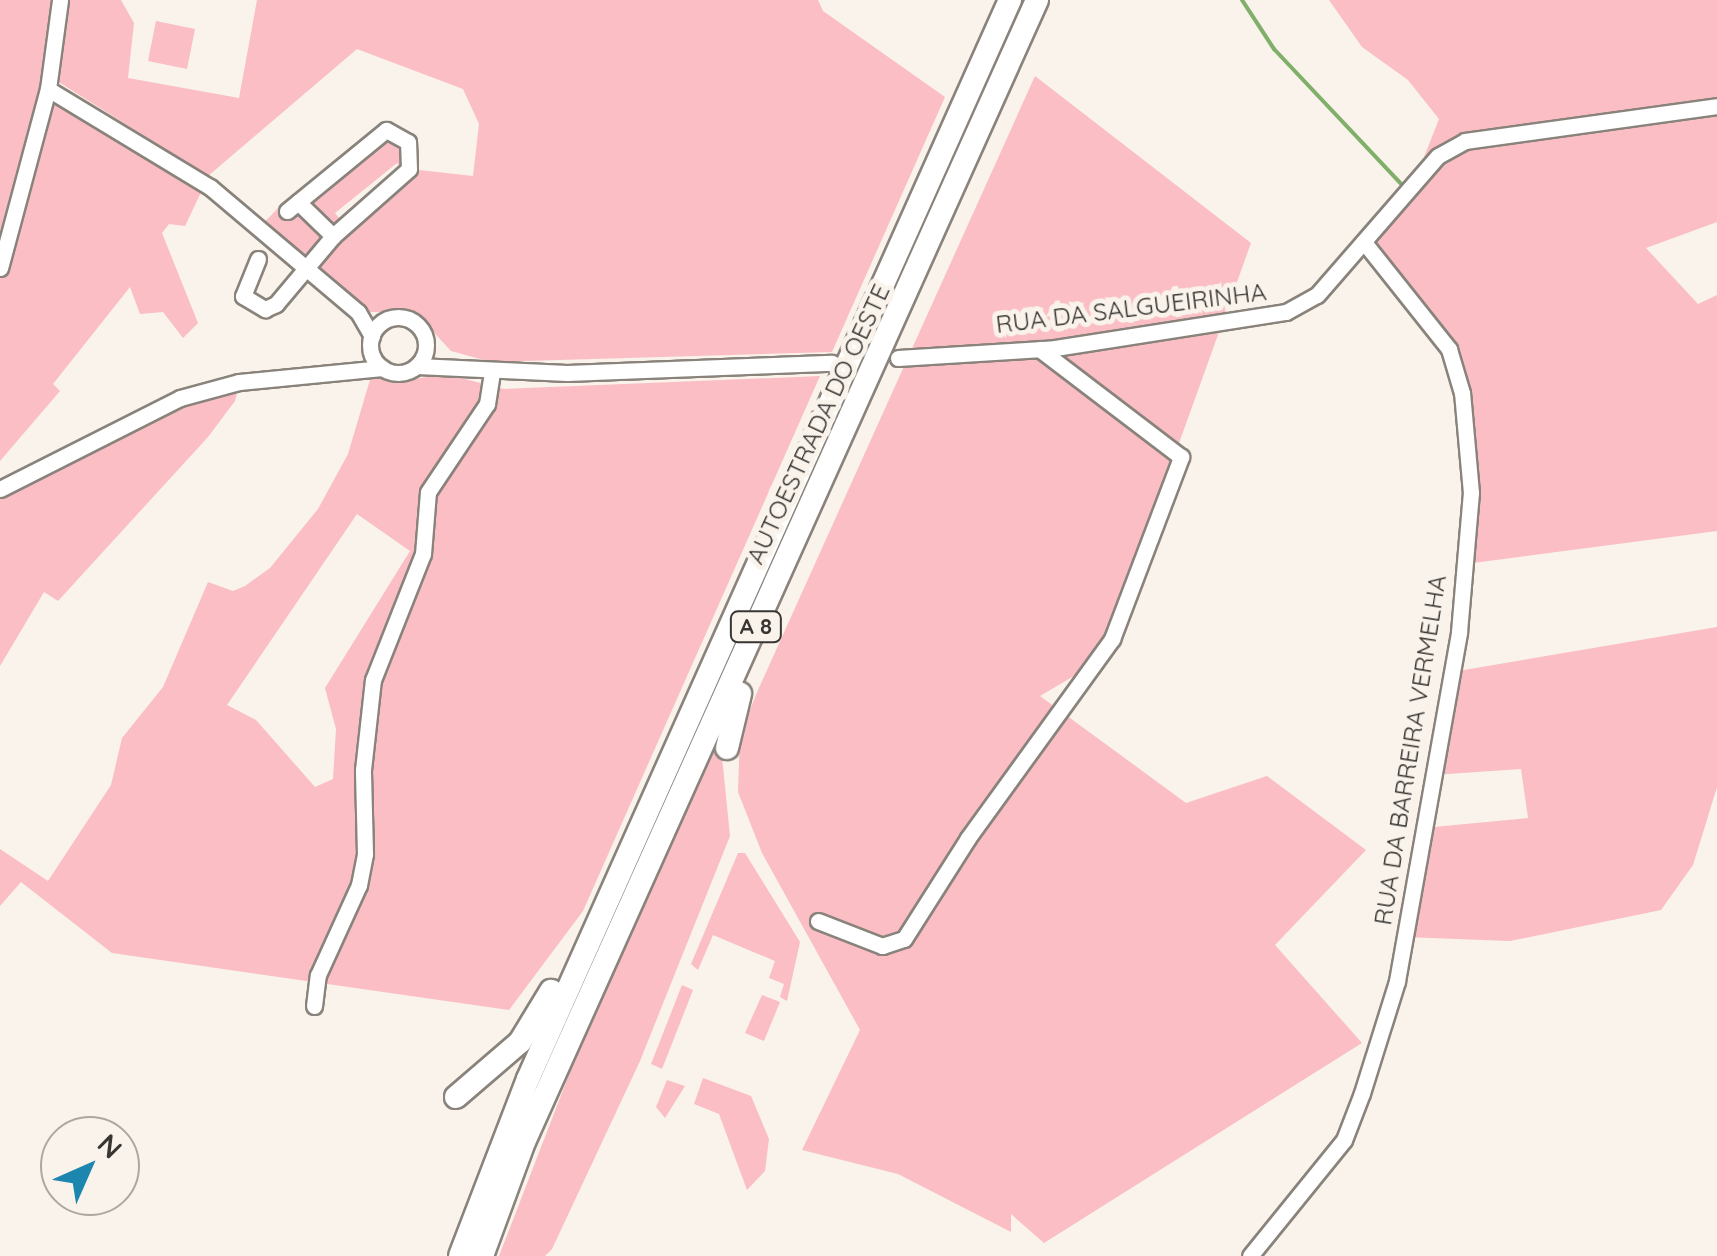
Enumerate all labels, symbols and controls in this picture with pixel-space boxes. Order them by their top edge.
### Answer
street label: RUA DA SALGUEIRINHA [994,277,1268,339]
street label: AUTOESTRADA DO OESTE [740,279,896,569]
street label: RUA DA BARREIRA VERMELHA [1367,573,1453,927]
road number: A 8 [728,610,784,644]
north arrow [40,1116,140,1216]
text: N [90,1126,130,1166]

